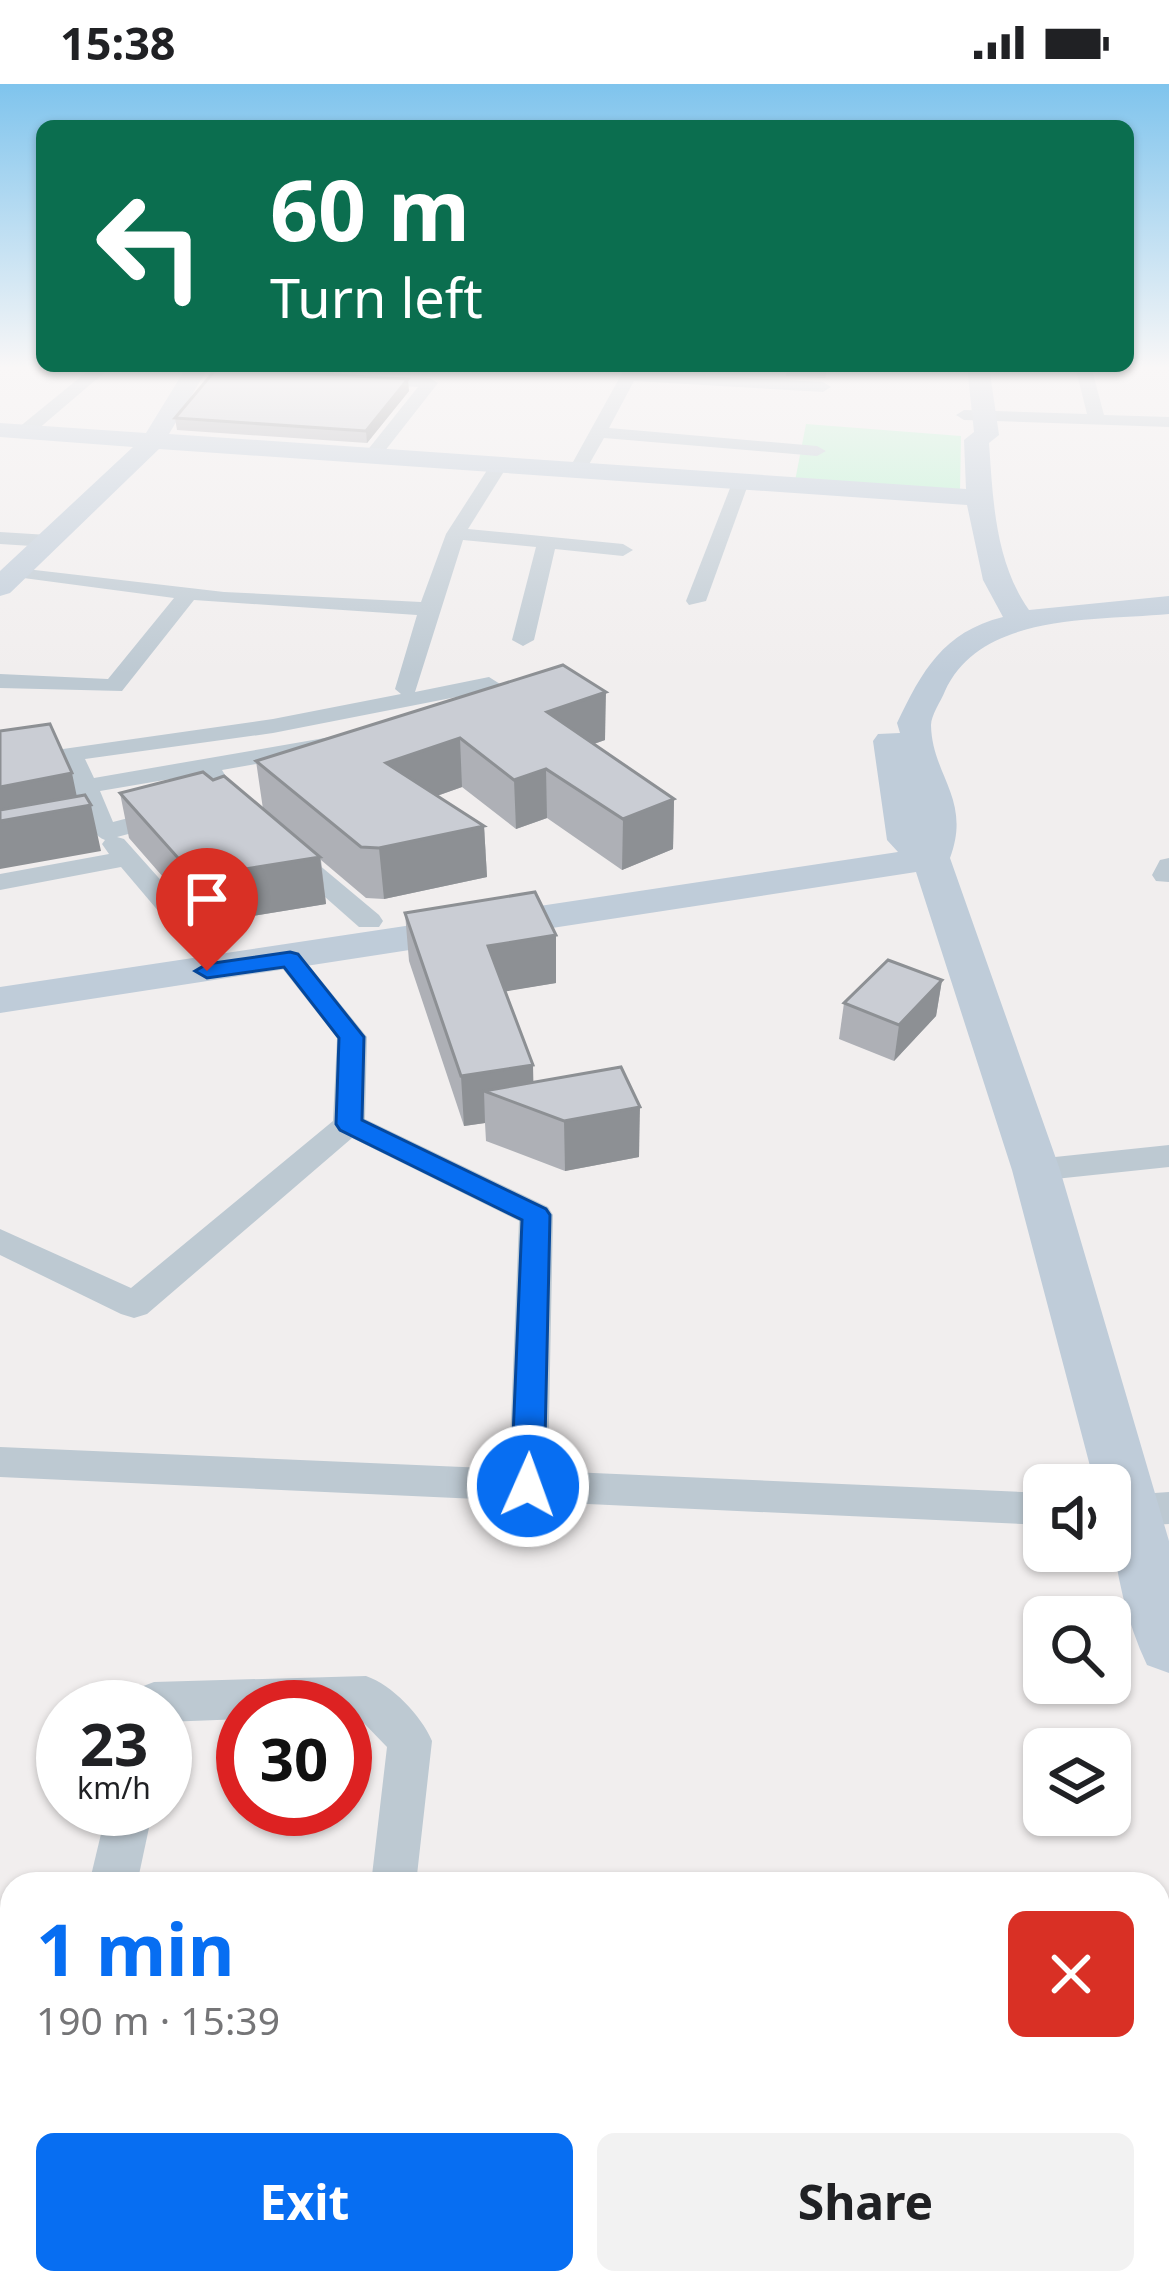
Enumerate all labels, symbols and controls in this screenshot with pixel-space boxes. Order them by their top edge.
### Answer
text: 15:38 [60,12,176,73]
text: 60 m [270,151,470,266]
icon: left [72,168,228,324]
text: Turn left [270,260,483,334]
pin [156,848,258,971]
icon: arrive [174,866,240,932]
position arrow [465,1423,591,1549]
map controls [1023,1464,1131,1836]
button: sound [1023,1464,1131,1572]
button: search [1023,1596,1131,1704]
speed limit sign: 30 [216,1680,372,1836]
text: 23 [80,1702,148,1784]
button: layers [1023,1728,1131,1836]
text: km/h [77,1767,151,1808]
text: 1 min [36,1899,234,1997]
button: close [1008,1911,1134,2037]
text: 190 m · 15:39 [36,1993,280,2046]
button: Exit [36,2133,573,2271]
button: Share [597,2133,1134,2271]

